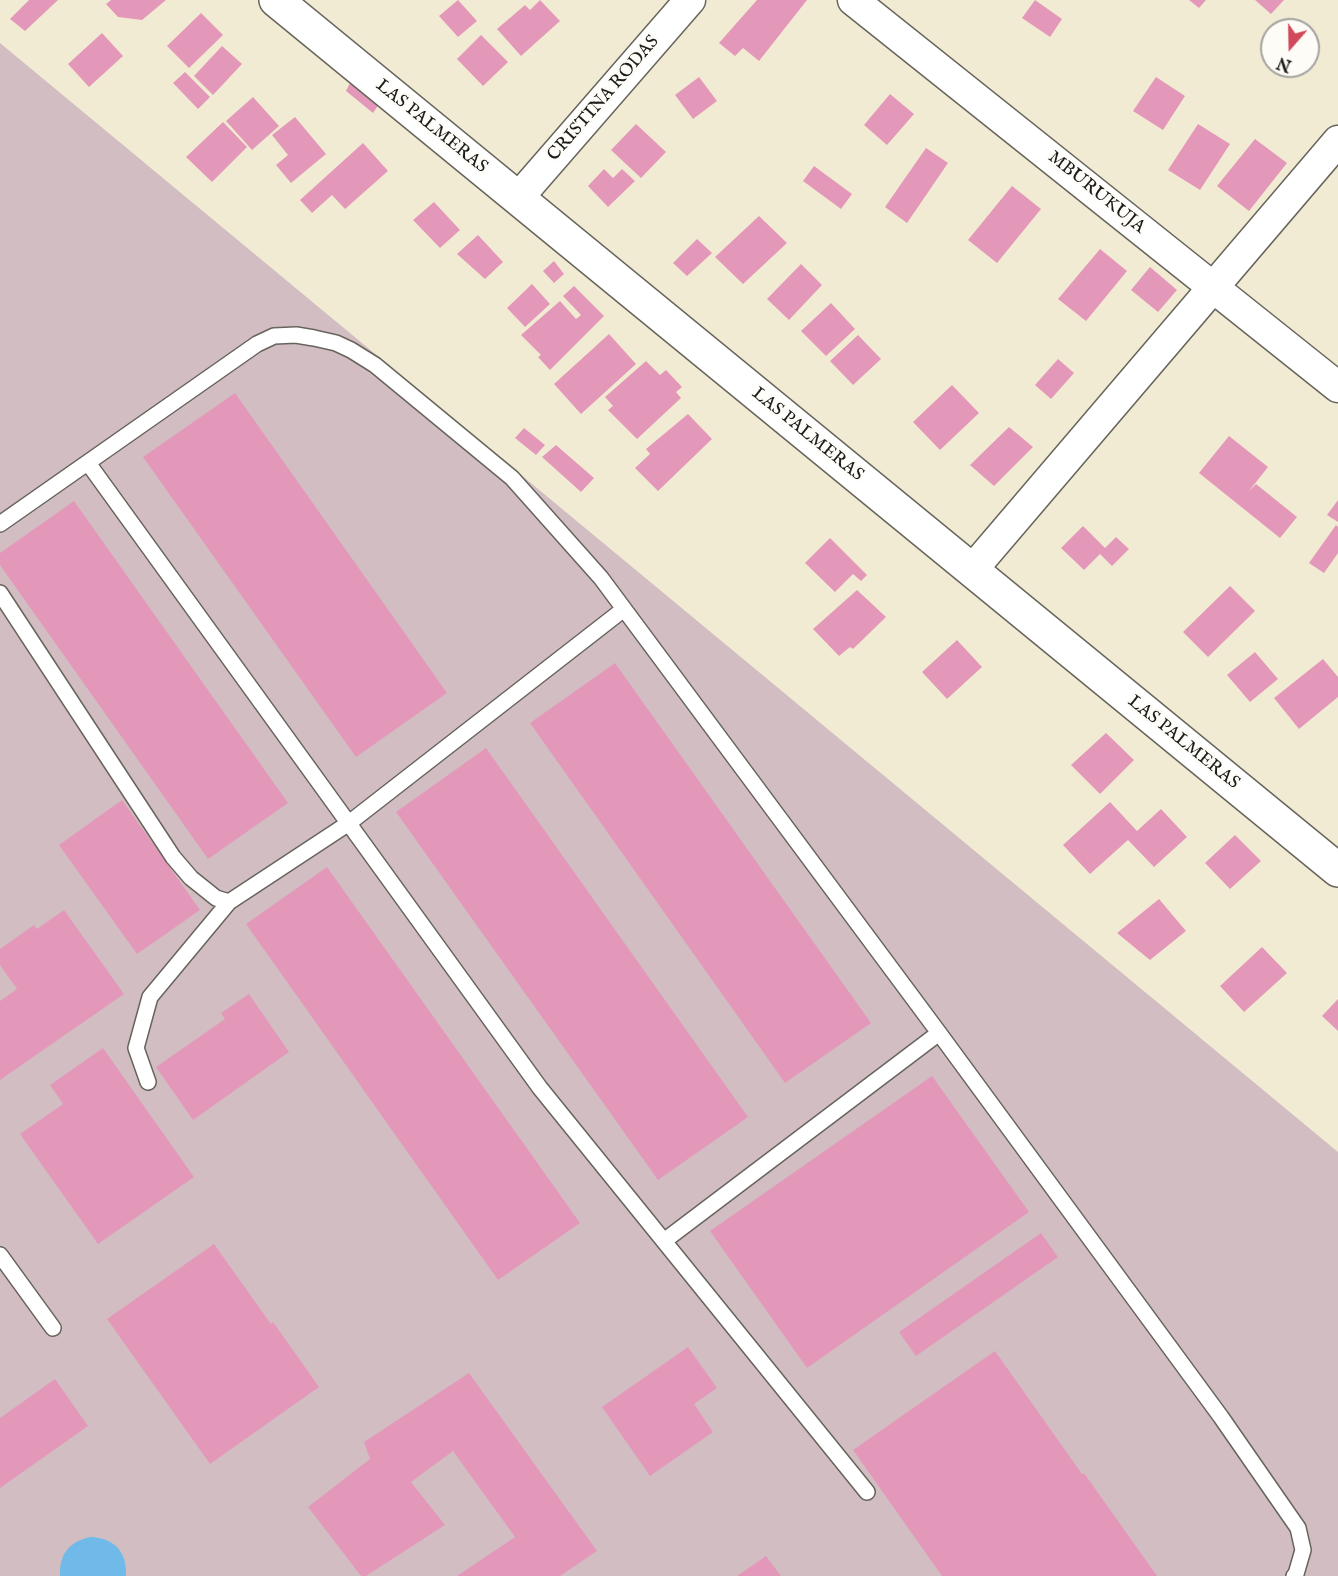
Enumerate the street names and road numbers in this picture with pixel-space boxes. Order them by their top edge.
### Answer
street label: CRISTINA RODAS [544,32,664,166]
street label: LAS PALMERAS [371,75,491,179]
street label: MBURUKUJA [1043,147,1149,239]
street label: LAS PALMERAS [747,383,867,487]
street label: LAS PALMERAS [1123,691,1243,795]

